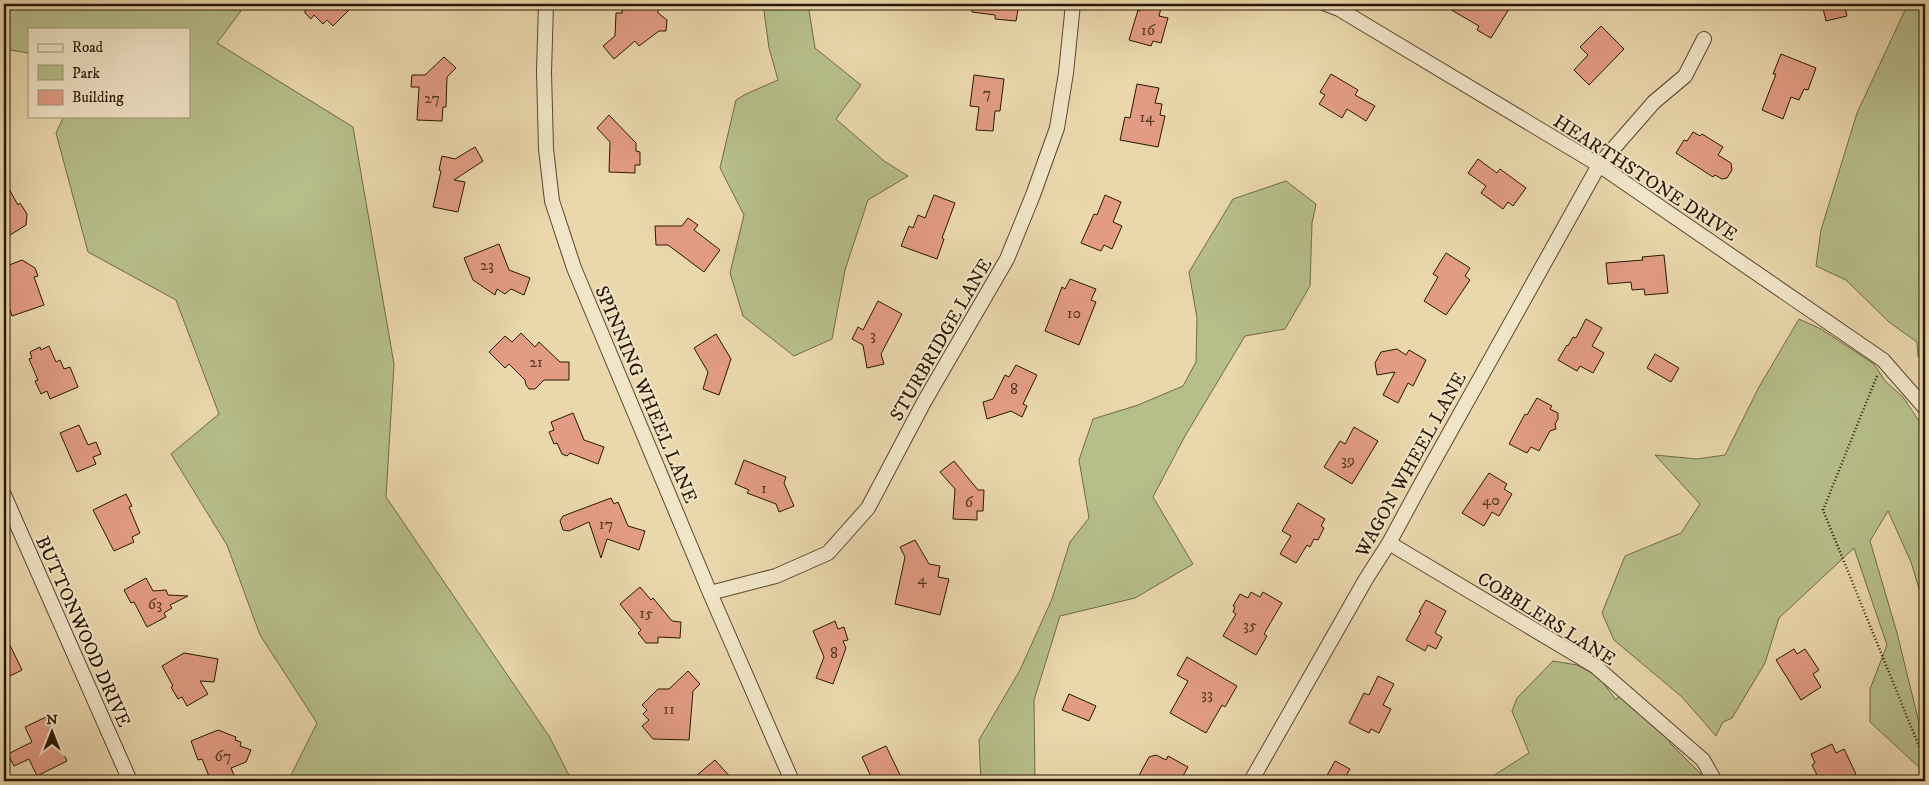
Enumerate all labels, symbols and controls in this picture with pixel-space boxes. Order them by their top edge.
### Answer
house number: 16 [1141,20,1156,40]
legend [28,28,190,118]
text: Road [72,38,104,57]
text: Park [72,64,101,83]
house number: 7 [983,83,991,103]
text: Building [72,88,124,107]
house number: 27 [424,88,440,108]
house number: 14 [1139,107,1155,127]
street label: HEARTHSTONE DRIVE [1549,110,1742,246]
street label: STURBRIDGE LANE [885,254,997,425]
house number: 23 [480,255,494,275]
street label: SPINNING WHEEL LANE [589,283,702,507]
house number: 10 [1067,303,1081,323]
house number: 3 [870,325,876,345]
house number: 21 [529,352,543,372]
street label: WAGON WHEEL LANE [1350,368,1472,562]
house number: 8 [1010,379,1018,399]
house number: 39 [1341,450,1355,470]
house number: 1 [761,478,767,498]
house number: 40 [1482,490,1500,510]
house number: 6 [965,492,974,512]
house number: 17 [599,514,613,534]
street label: BUTTONWOOD DRIVE [32,532,136,730]
street label: COBBLERS LANE [1473,567,1620,671]
house number: 4 [917,569,927,589]
house number: 63 [148,594,162,614]
house number: 15 [639,603,653,623]
house number: 35 [1243,615,1257,635]
house number: 8 [830,643,838,663]
house number: 33 [1201,684,1213,704]
house number: 11 [663,699,675,719]
north arrow [28,708,78,758]
house number: 67 [215,746,231,766]

